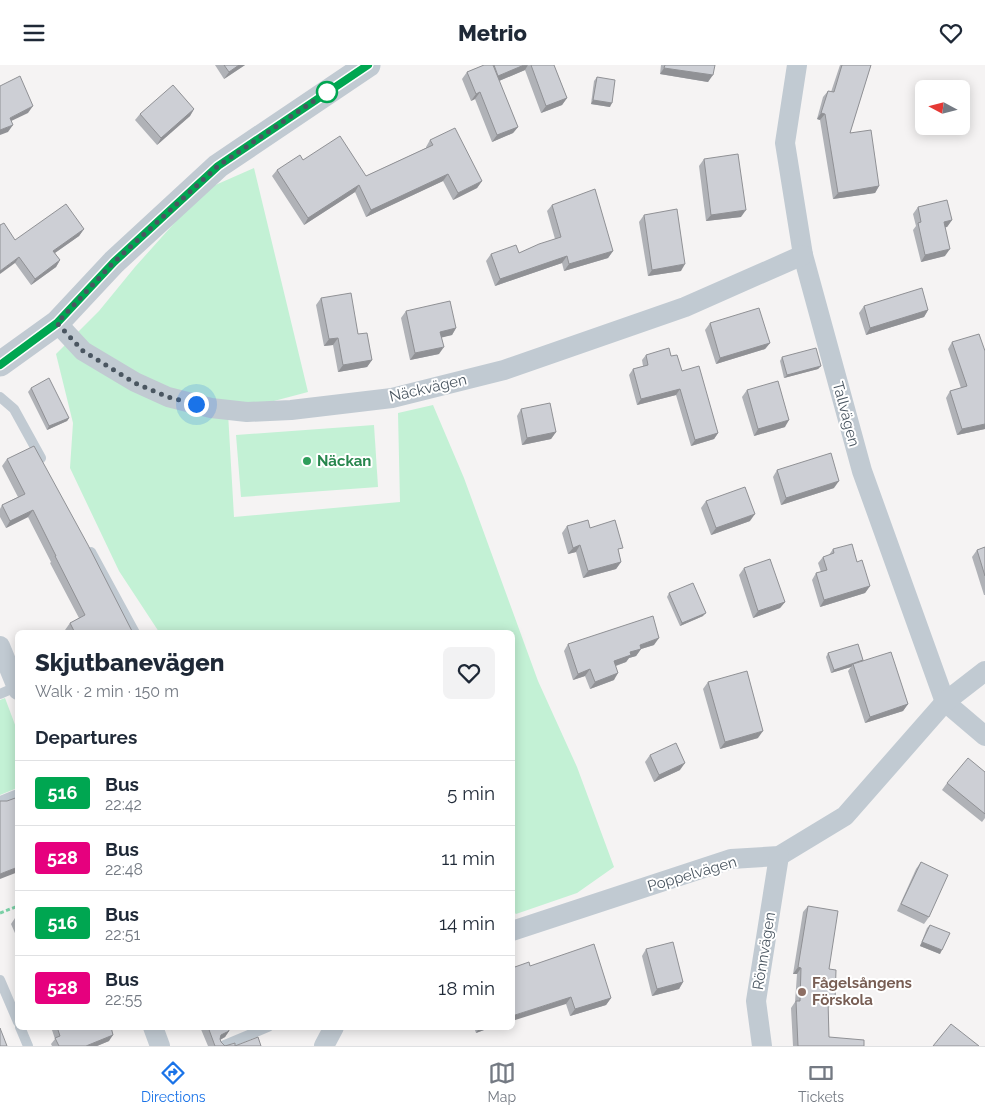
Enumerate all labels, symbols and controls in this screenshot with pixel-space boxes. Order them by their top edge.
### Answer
icon: menu [20,19,48,47]
icon: heart [937,19,965,47]
text: Metrio [458,20,527,46]
north arrow [915,80,970,135]
map controls [915,80,970,135]
unlabelled marker [316,81,338,103]
street label: Näckvägen [388,370,468,406]
street label: Tallvägen [829,380,863,448]
your location [184,392,209,417]
place label: Näckan [317,452,371,470]
marker: Näckan [301,455,313,467]
button: heart [443,647,495,699]
text: Skjutbanevägen [35,648,224,677]
text: Walk · 2 min · 150 m [35,682,179,701]
text: Departures [35,726,137,748]
text: Bus [105,773,139,795]
text: 516 [48,782,77,803]
text: 5 min [447,782,495,804]
text: 22:42 [105,795,142,814]
text: Bus [105,838,139,860]
text: 528 [47,847,78,868]
text: 11 min [441,847,495,869]
street label: Poppelvägen [645,853,739,895]
text: 22:48 [105,860,143,879]
text: Bus [105,903,139,925]
street label: Rönnvägen [749,911,779,991]
text: 516 [48,912,77,933]
text: 14 min [439,912,495,934]
text: 22:51 [105,925,140,944]
text: Bus [105,968,139,990]
place label: Fågelsångens Förskola [812,974,912,1009]
text: 528 [47,977,78,998]
text: 18 min [438,977,495,999]
marker: Fågelsångens Förskola [796,986,808,998]
text: 22:55 [105,990,142,1009]
tab: Directions [141,1059,206,1105]
tab: Map [488,1059,516,1105]
tab: Tickets [798,1059,844,1105]

